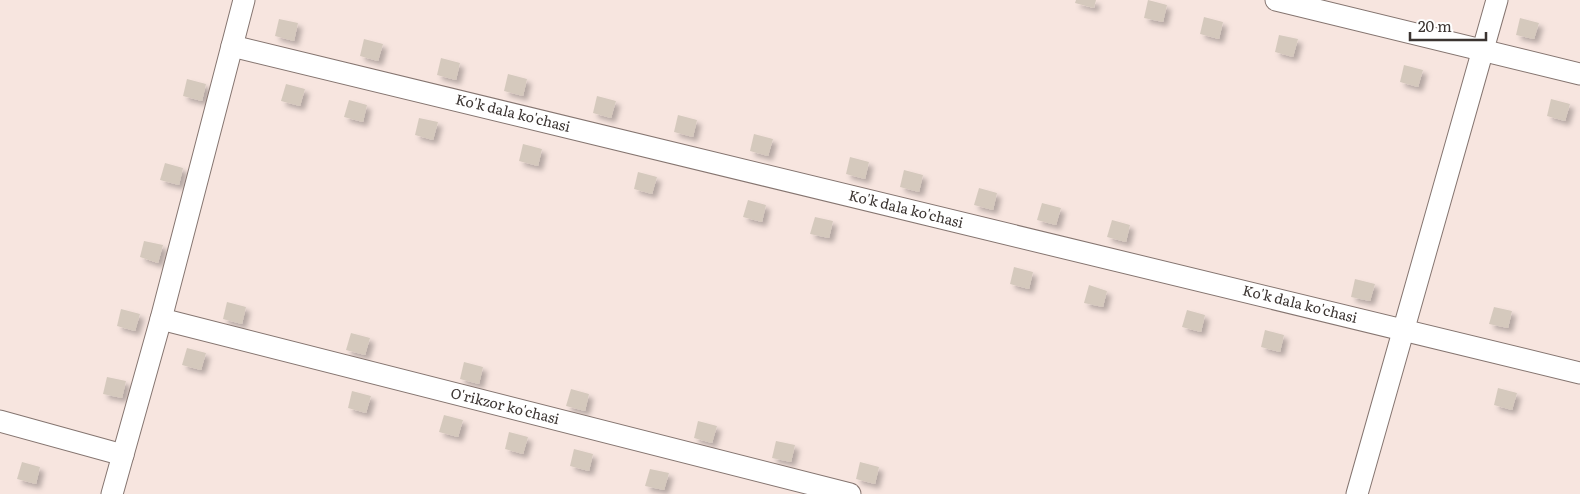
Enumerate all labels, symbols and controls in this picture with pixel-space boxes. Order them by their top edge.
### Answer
scale bar [1410,10,1486,42]
text: 20 m [1418,14,1452,37]
street label: Ko'k dala ko'chasi [454,88,573,136]
street label: Ko'k dala ko'chasi [847,184,966,232]
street label: Ko'k dala ko'chasi [1241,279,1360,327]
street label: O'rikzor ko'chasi [449,382,562,428]

